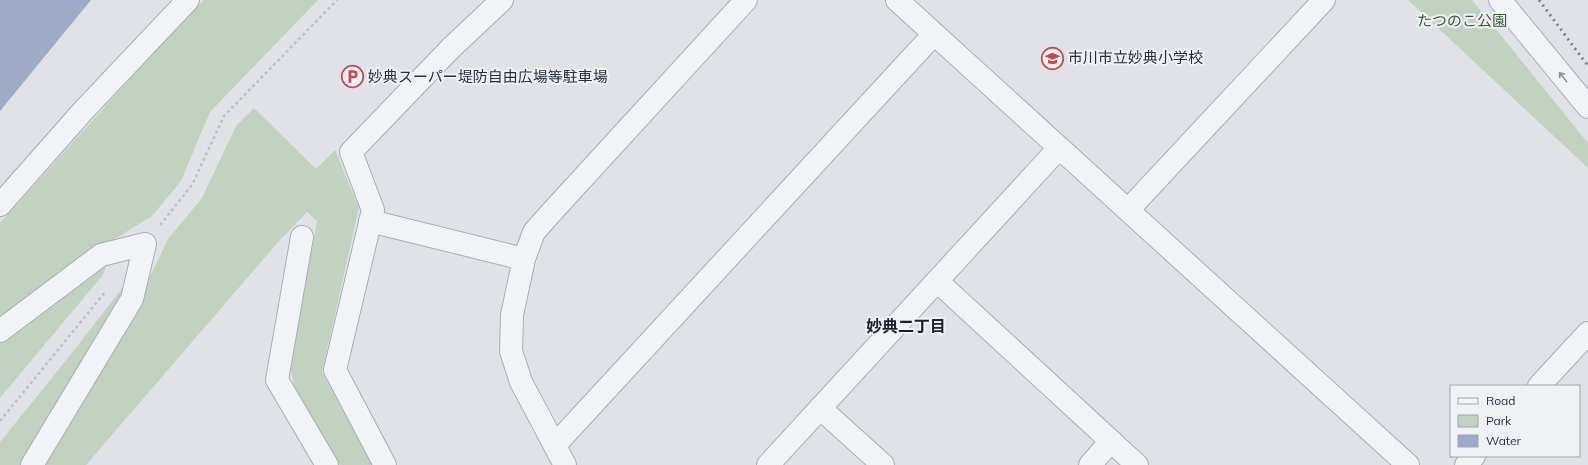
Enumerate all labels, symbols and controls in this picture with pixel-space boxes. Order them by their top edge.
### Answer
park label: たつのこ公園 [1417,11,1507,30]
school or university icon: 市川市立妙典小学校 [1040,45,1066,71]
place label: 市川市立妙典小学校 [1068,48,1203,67]
parking icon: 妙典スーパー堤防自由広場等駐車場 [339,64,365,90]
place label: 妙典スーパー堤防自由広場等駐車場 [368,67,608,86]
one-way arrow [1558,72,1567,82]
district label: 妙典二丁目 [866,316,946,336]
legend [1450,385,1580,457]
text: Road [1486,393,1515,408]
text: Park [1486,413,1512,428]
text: Water [1486,433,1522,448]

